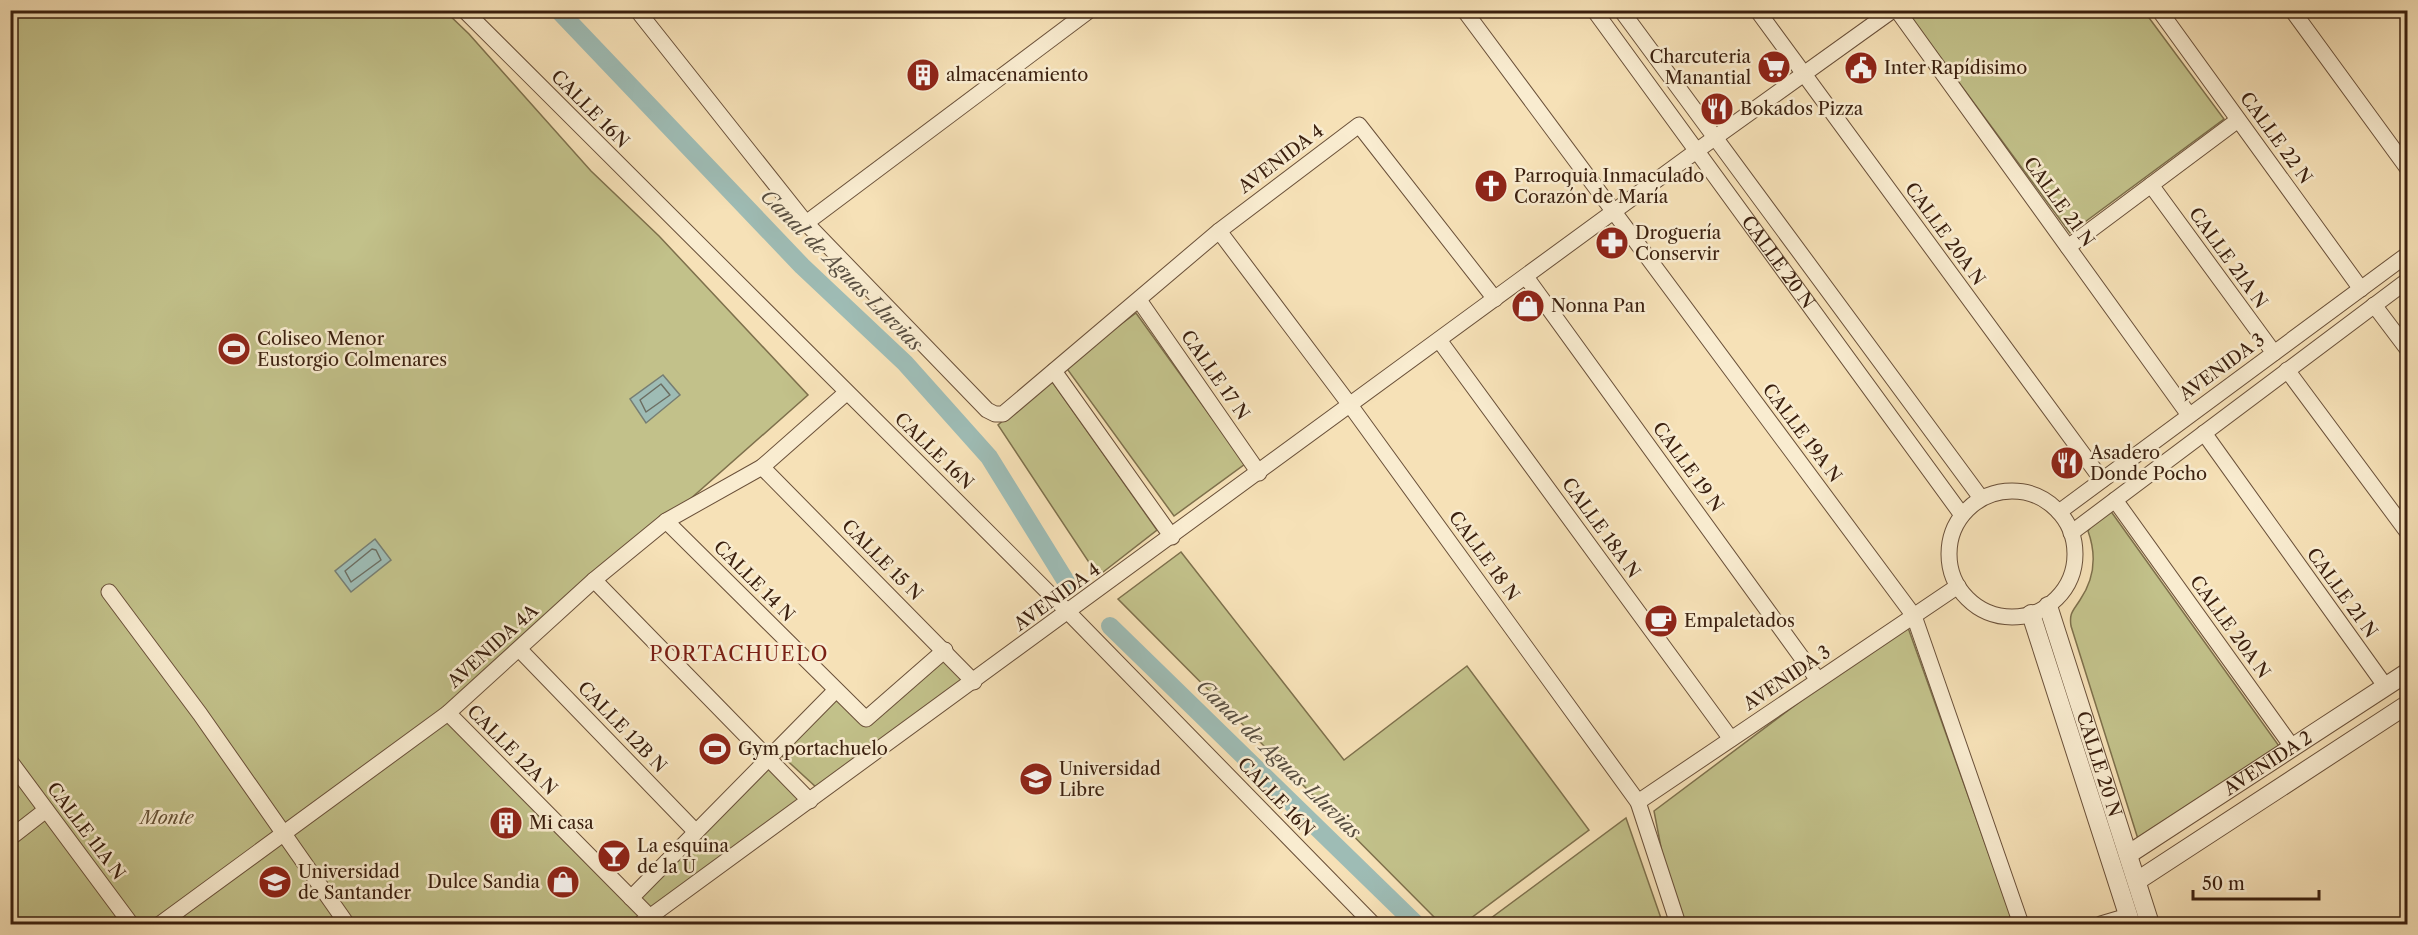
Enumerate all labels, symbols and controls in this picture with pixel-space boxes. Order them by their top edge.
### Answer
place label: Charcuteria Manantial [1649,46,1751,89]
supermarket icon: Charcuteria Manantial [1756,49,1792,85]
public building icon: Inter Rapídisimo [1843,50,1879,86]
building icon: almacenamiento [905,57,941,93]
place label: Inter Rapídisimo [1884,57,2027,79]
place label: almacenamiento [946,64,1088,86]
street label: CALLE 16N [547,66,634,153]
street label: CALLE 22 N [2235,88,2317,188]
restaurant icon: Bokados Pizza [1699,91,1735,127]
place label: Bokados Pizza [1740,98,1864,120]
street label: AVENIDA 4 [1233,120,1328,199]
street label: CALLE 21 N [2019,153,2099,251]
place label: Parroquia Inmaculado Corazón de María [1514,165,1704,208]
church icon: Parroquia Inmaculado Corazón de María [1473,168,1509,204]
street label: CALLE 20A N [1900,178,1990,290]
water label: Canal de Aguas Lluvias [756,184,928,356]
street label: CALLE 21A N [2184,203,2272,313]
street label: CALLE 20 N [1737,211,1819,313]
place label: Droguería Conservir [1635,222,1722,265]
pharmacy icon: Droguería Conservir [1594,225,1630,261]
shop icon: Nonna Pan [1510,288,1546,324]
place label: Nonna Pan [1551,295,1645,317]
street label: CALLE 17 N [1176,326,1254,424]
place label: Coliseo Menor Eustorgio Colmenares [257,328,447,371]
street label: AVENIDA 3 [2174,329,2269,406]
sports icon: Coliseo Menor Eustorgio Colmenares [216,331,252,367]
street label: CALLE 19A N [1758,379,1846,487]
street label: CALLE 16N [890,408,978,494]
street label: CALLE 19 N [1648,418,1728,516]
place label: Asadero Donde Pocho [2089,442,2207,485]
restaurant icon: Asadero Donde Pocho [2049,445,2085,481]
street label: CALLE 18A N [1557,474,1645,583]
street label: CALLE 18 N [1444,507,1524,605]
street label: CALLE 15 N [837,515,927,605]
street label: CALLE 14 N [709,536,799,626]
street label: CALLE 21 N [2302,544,2382,642]
street label: AVENIDA 4 [1009,558,1104,636]
street label: CALLE 20A N [2185,571,2275,683]
street label: AVENIDA 4A [442,599,543,693]
cafe icon: Empaletados [1643,603,1679,639]
place label: Empaletados [1684,610,1795,632]
street label: AVENIDA 3 [1738,641,1835,716]
district label: PORTACHUELO [649,642,829,666]
water label: Canal de Aguas Lluvias [1192,674,1366,844]
street label: CALLE 12B N [573,677,671,777]
street label: CALLE 12A N [462,700,562,800]
street label: CALLE 20 N [2072,709,2126,820]
street label: AVENIDA 2 [2219,727,2316,801]
sports icon: Gym portachuelo [697,731,733,767]
place label: Gym portachuelo [738,738,888,760]
street label: CALLE 16N [1233,753,1319,841]
place label: Universidad Libre [1059,758,1161,801]
school or university icon: Universidad Libre [1018,761,1054,797]
street label: CALLE 11A N [42,778,130,884]
building icon: Mi casa [488,805,524,841]
park label: Monte [139,807,195,829]
place label: Mi casa [529,812,594,834]
place label: La esquina de la U [637,835,729,878]
bar icon: La esquina de la U [596,838,632,874]
place label: Universidad de Santander [298,861,411,904]
scale bar [2193,863,2319,901]
school or university icon: Universidad de Santander [257,864,293,900]
shop icon: Dulce Sandia [545,864,581,900]
place label: Dulce Sandia [427,871,540,893]
text: 50 m [2202,873,2245,895]

